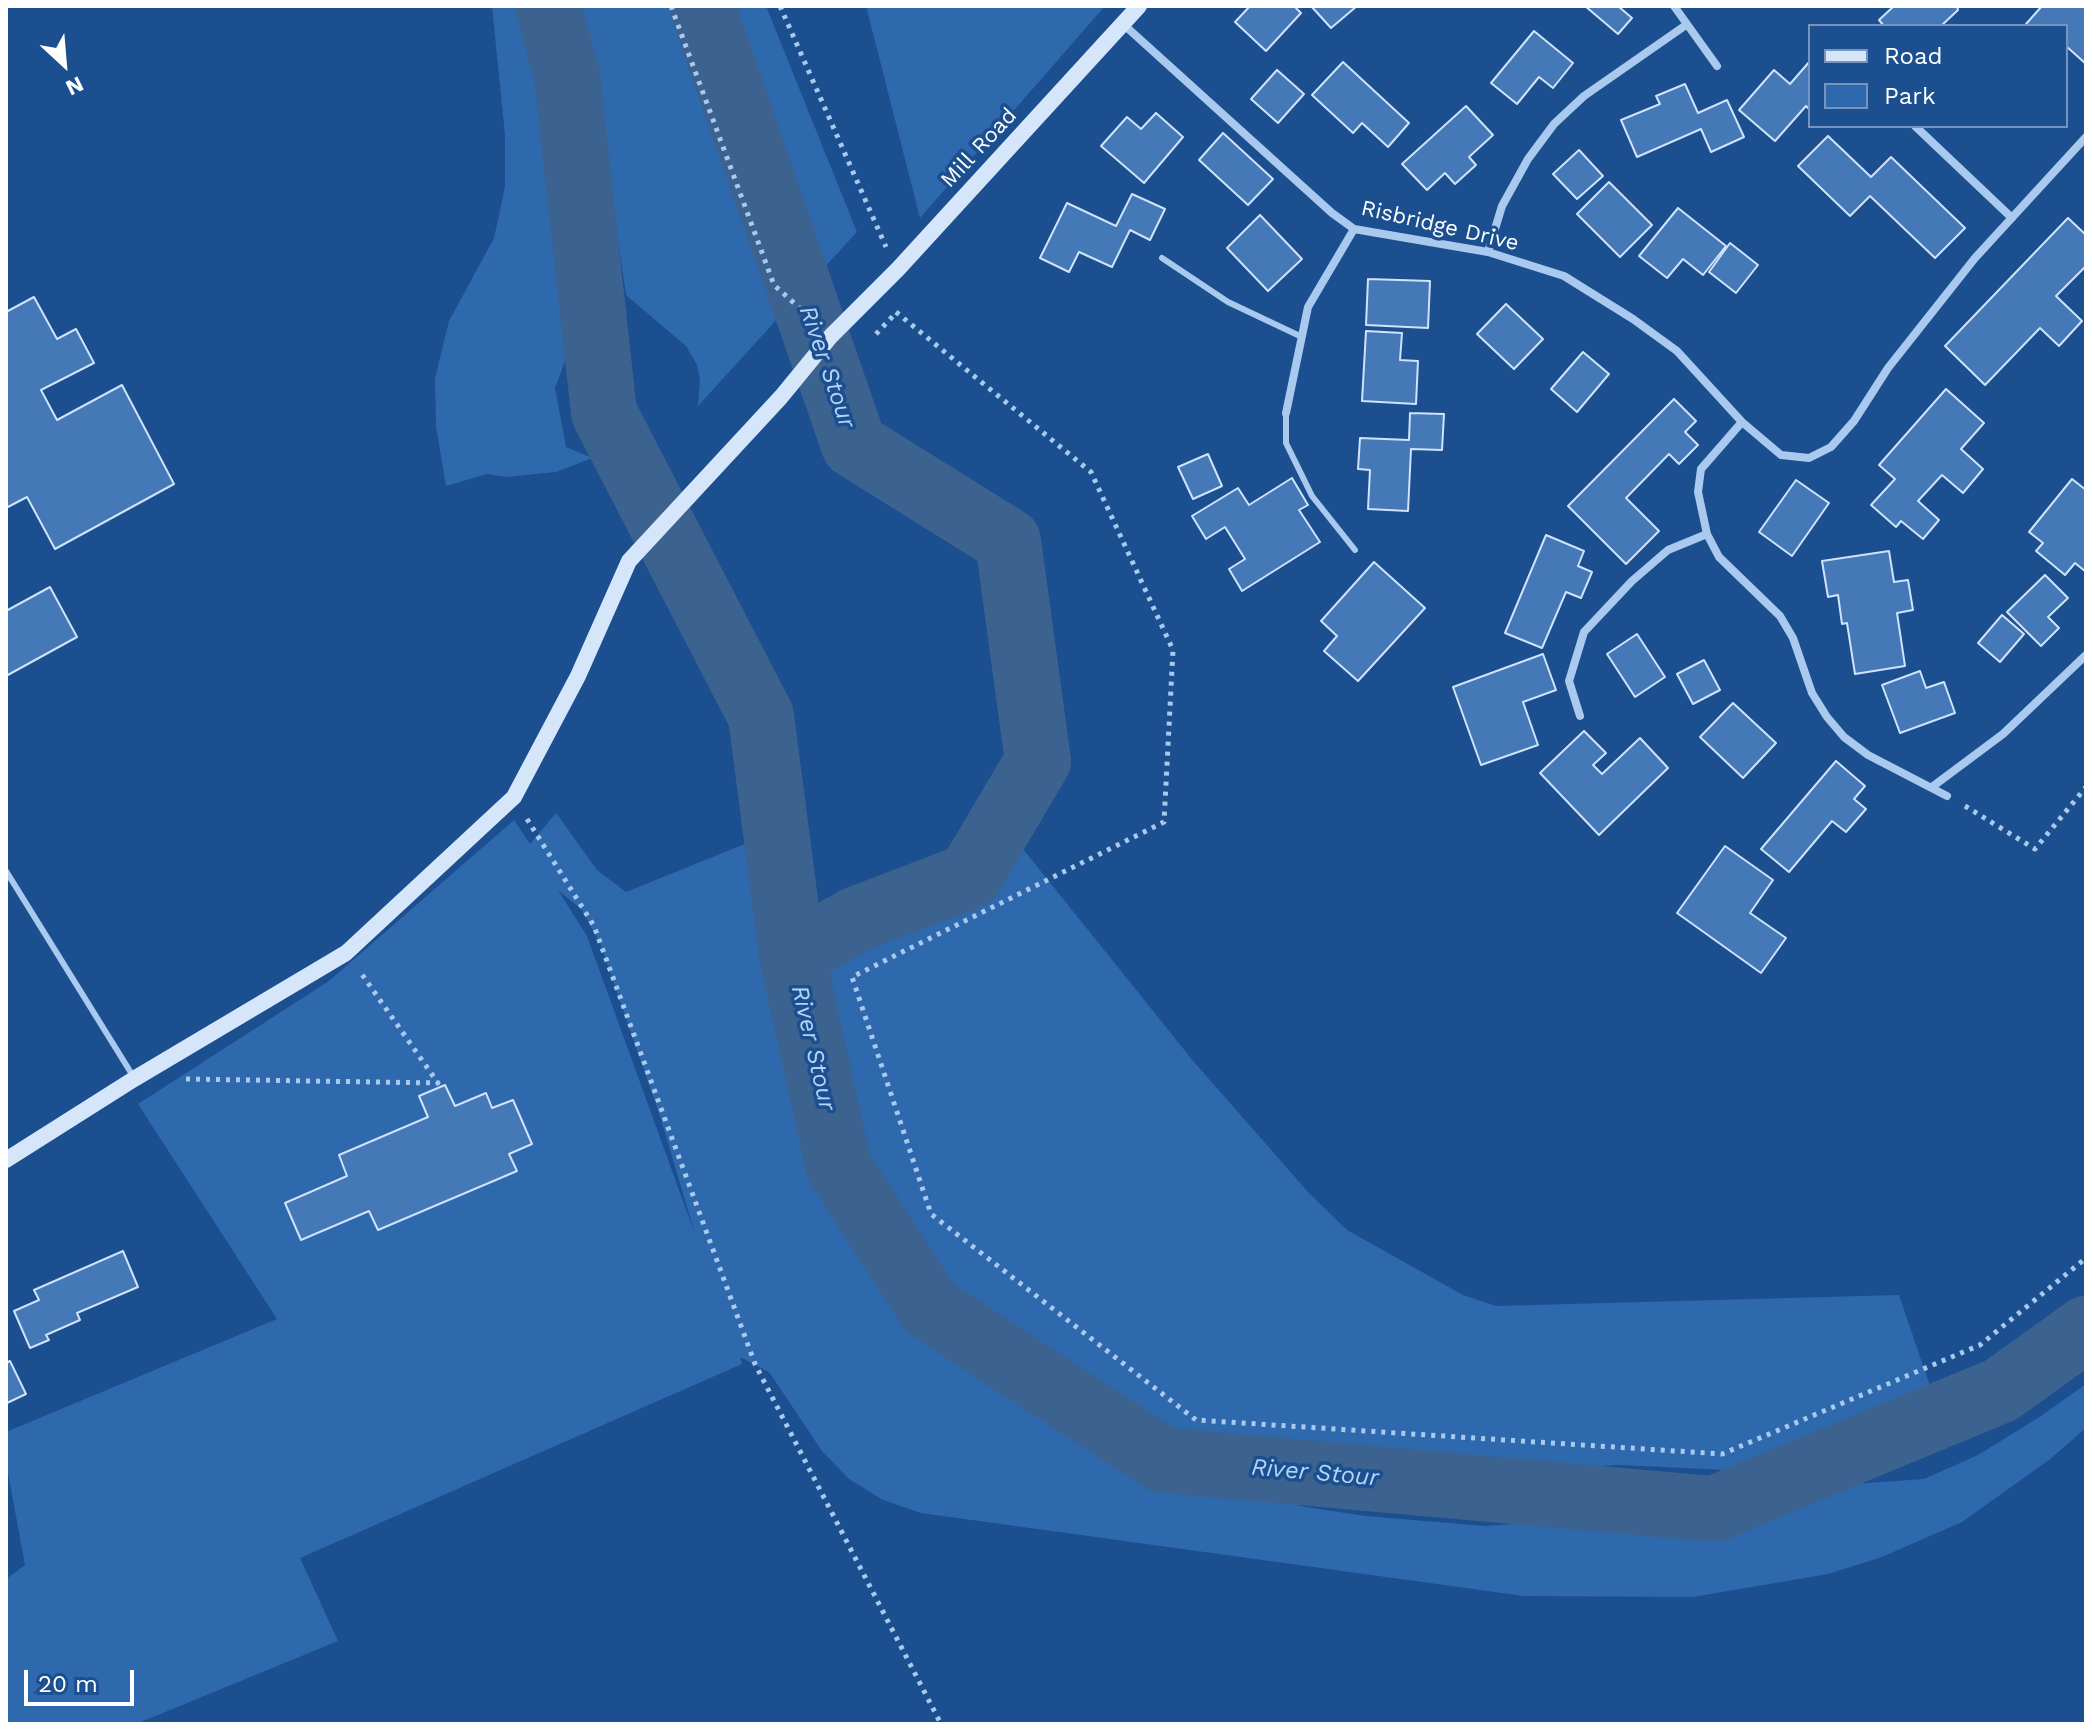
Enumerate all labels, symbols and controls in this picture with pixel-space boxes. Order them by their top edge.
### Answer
north arrow [24,24,104,104]
legend [1808,24,2068,128]
text: Road [1884,42,1943,70]
text: N [62,71,88,101]
text: Park [1884,82,1936,110]
street label: Mill Road [935,103,1023,193]
street label: Risbridge Drive [1359,195,1521,257]
water label: River Stour [793,302,861,432]
water label: River Stour [785,983,841,1113]
water label: River Stour [1250,1453,1380,1493]
scale bar [28,1654,138,1704]
text: 20 m [38,1670,98,1698]

